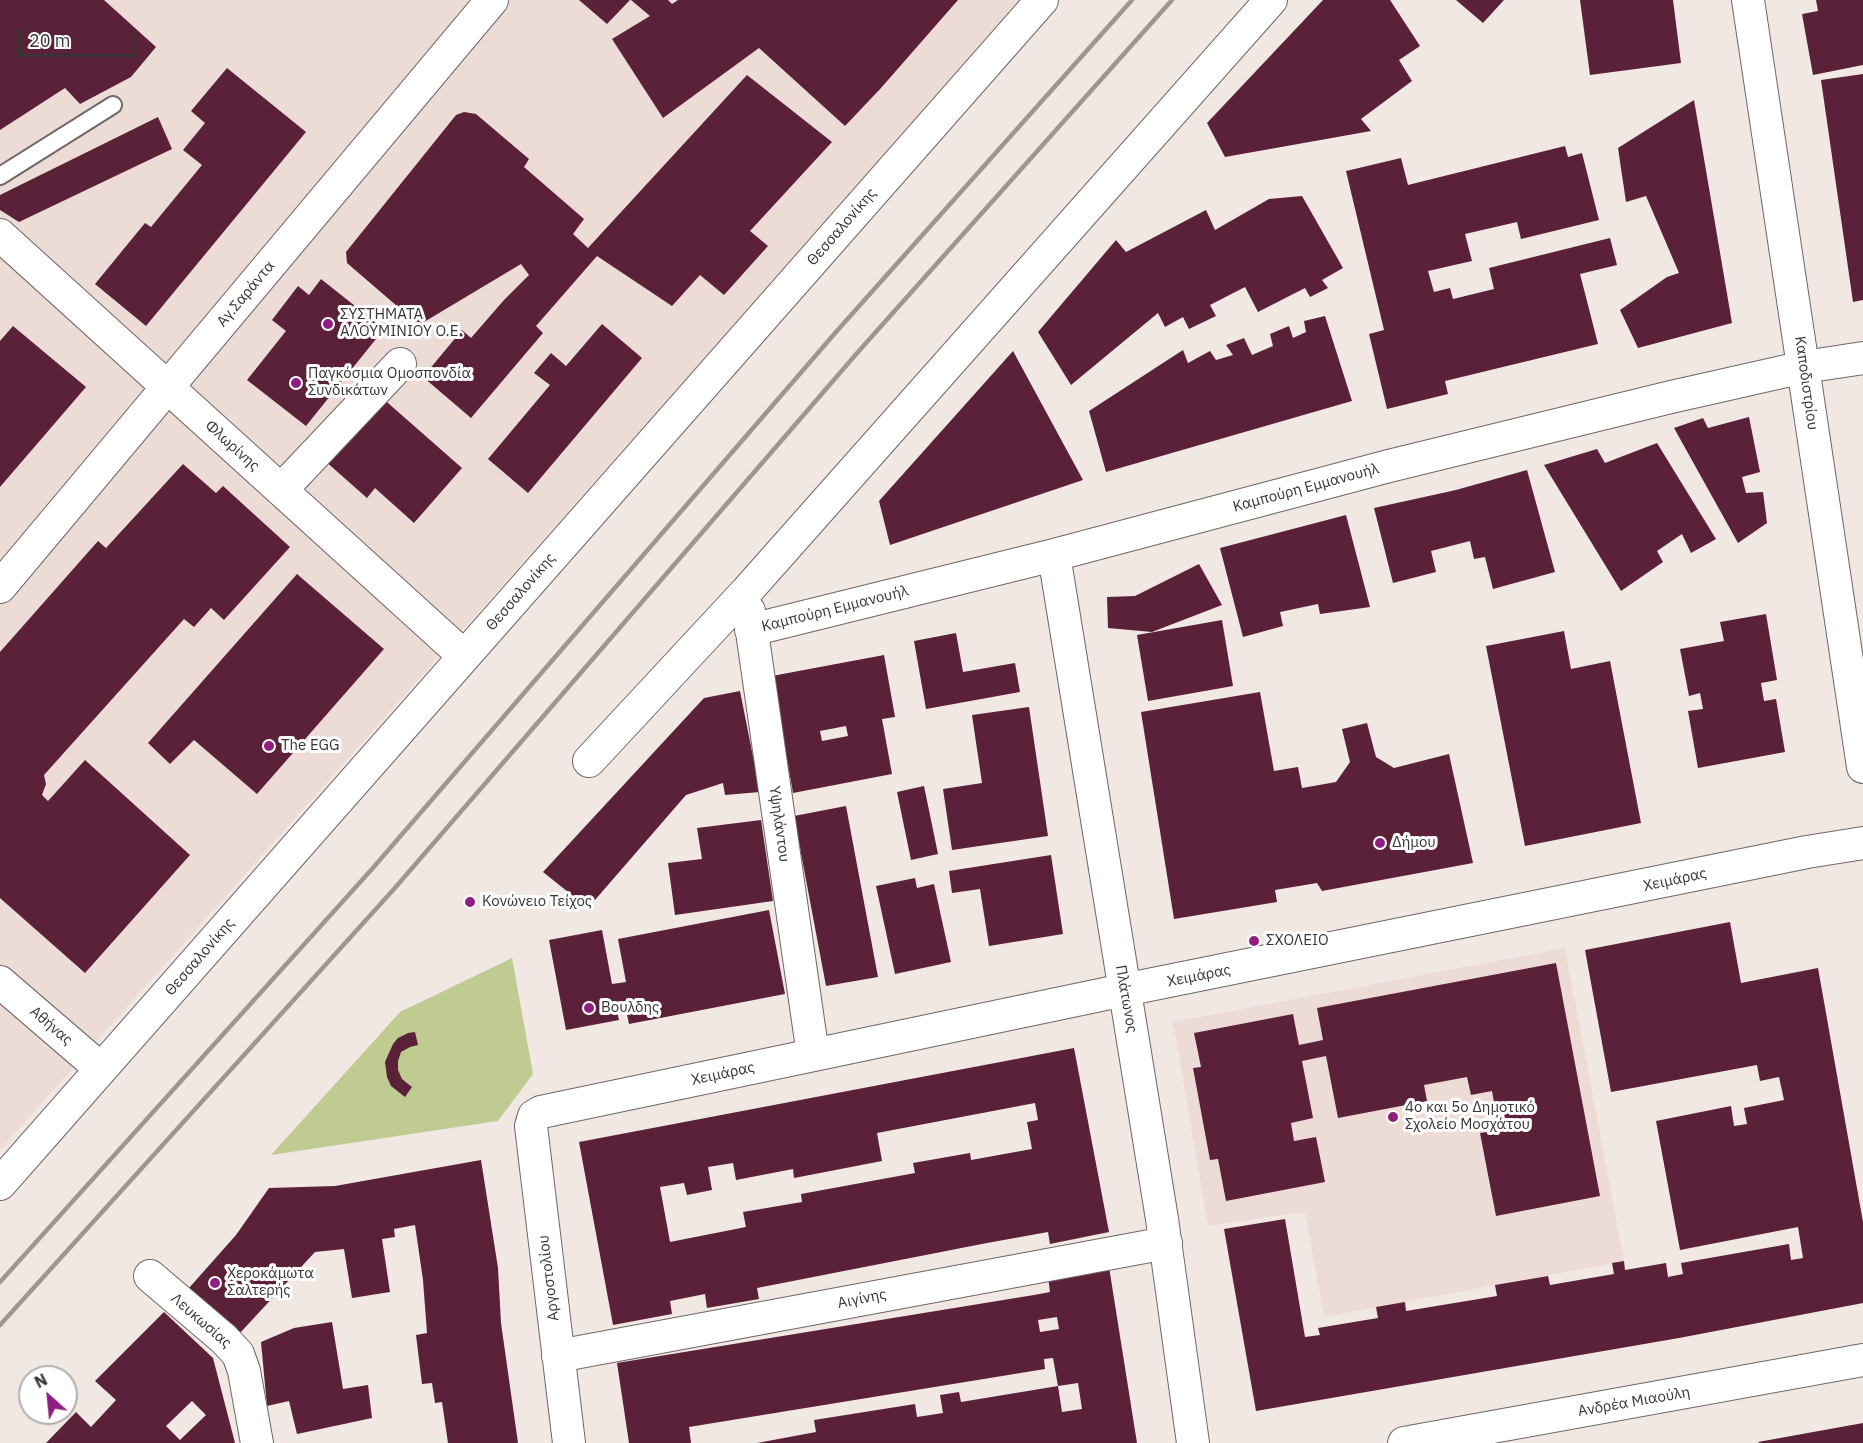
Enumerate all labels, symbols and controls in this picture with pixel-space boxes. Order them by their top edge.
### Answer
scale bar [21,18,140,56]
text: 20 m [29,29,71,52]
street label: Θεσσαλονίκης [803,184,881,270]
street label: Αγ.Σαράντα [213,257,279,331]
place label: ΣΥΣΤΗΜΑΤΑ ΑΛΟΥΜΙΝΙΟΥ Ο.Ε. [340,306,463,341]
marker: ΣΥΣΤΗΜΑΤΑ ΑΛΟΥΜΙΝΙΟΥ Ο.Ε. [321,317,335,331]
street label: Καποδιστρίου [1790,335,1822,431]
place label: Παγκόσμια Ομοσπονδία Συνδικάτων [308,365,471,400]
marker: Παγκόσμια Ομοσπονδία Συνδικάτων [289,376,303,390]
street label: Φλωρίνης [201,417,263,475]
street label: Καμπούρη Εμμανουήλ [1231,460,1381,516]
street label: Θεσσαλονίκης [482,549,560,635]
street label: Καμπούρη Εμμανουήλ [760,582,910,636]
place label: The EGG [281,737,339,755]
marker: The EGG [262,739,276,753]
street label: Υψηλάντου [765,785,793,863]
place label: Δήμου [1392,834,1436,852]
marker: Δήμου [1373,836,1387,850]
street label: Χειμάρας [1642,865,1708,895]
place label: Κονώνειο Τείχος [482,893,592,911]
marker: Κονώνειο Τείχος [463,895,477,909]
street label: Θεσσαλονίκης [161,914,239,1000]
place label: ΣΧΟΛΕΙΟ [1266,932,1329,950]
marker: ΣΧΟΛΕΙΟ [1247,934,1261,948]
street label: Χειμάρας [1166,961,1232,991]
street label: Πλάτωνος [1111,964,1141,1034]
place label: Βουλδης [601,999,659,1017]
marker: Βουλδης [582,1001,596,1015]
street label: Αθήνας [26,1003,76,1049]
street label: Χειμάρας [690,1059,756,1089]
place label: 4ο και 5ο Δημοτικό Σχολείο Μοσχάτου [1405,1099,1535,1134]
marker: 4ο και 5ο Δημοτικό Σχολείο Μοσχάτου [1386,1110,1400,1124]
street label: Αργοστολίου [535,1234,563,1322]
place label: Χεροκάμωτα Σαλτερής [227,1265,314,1300]
marker: Χεροκάμωτα Σαλτερής [208,1276,222,1290]
street label: Αιγίνης [836,1285,888,1313]
street label: Λευκωσίας [167,1290,235,1352]
north arrow [18,1365,78,1425]
text: N [31,1369,50,1392]
street label: Ανδρέα Μιαούλη [1577,1383,1691,1421]

